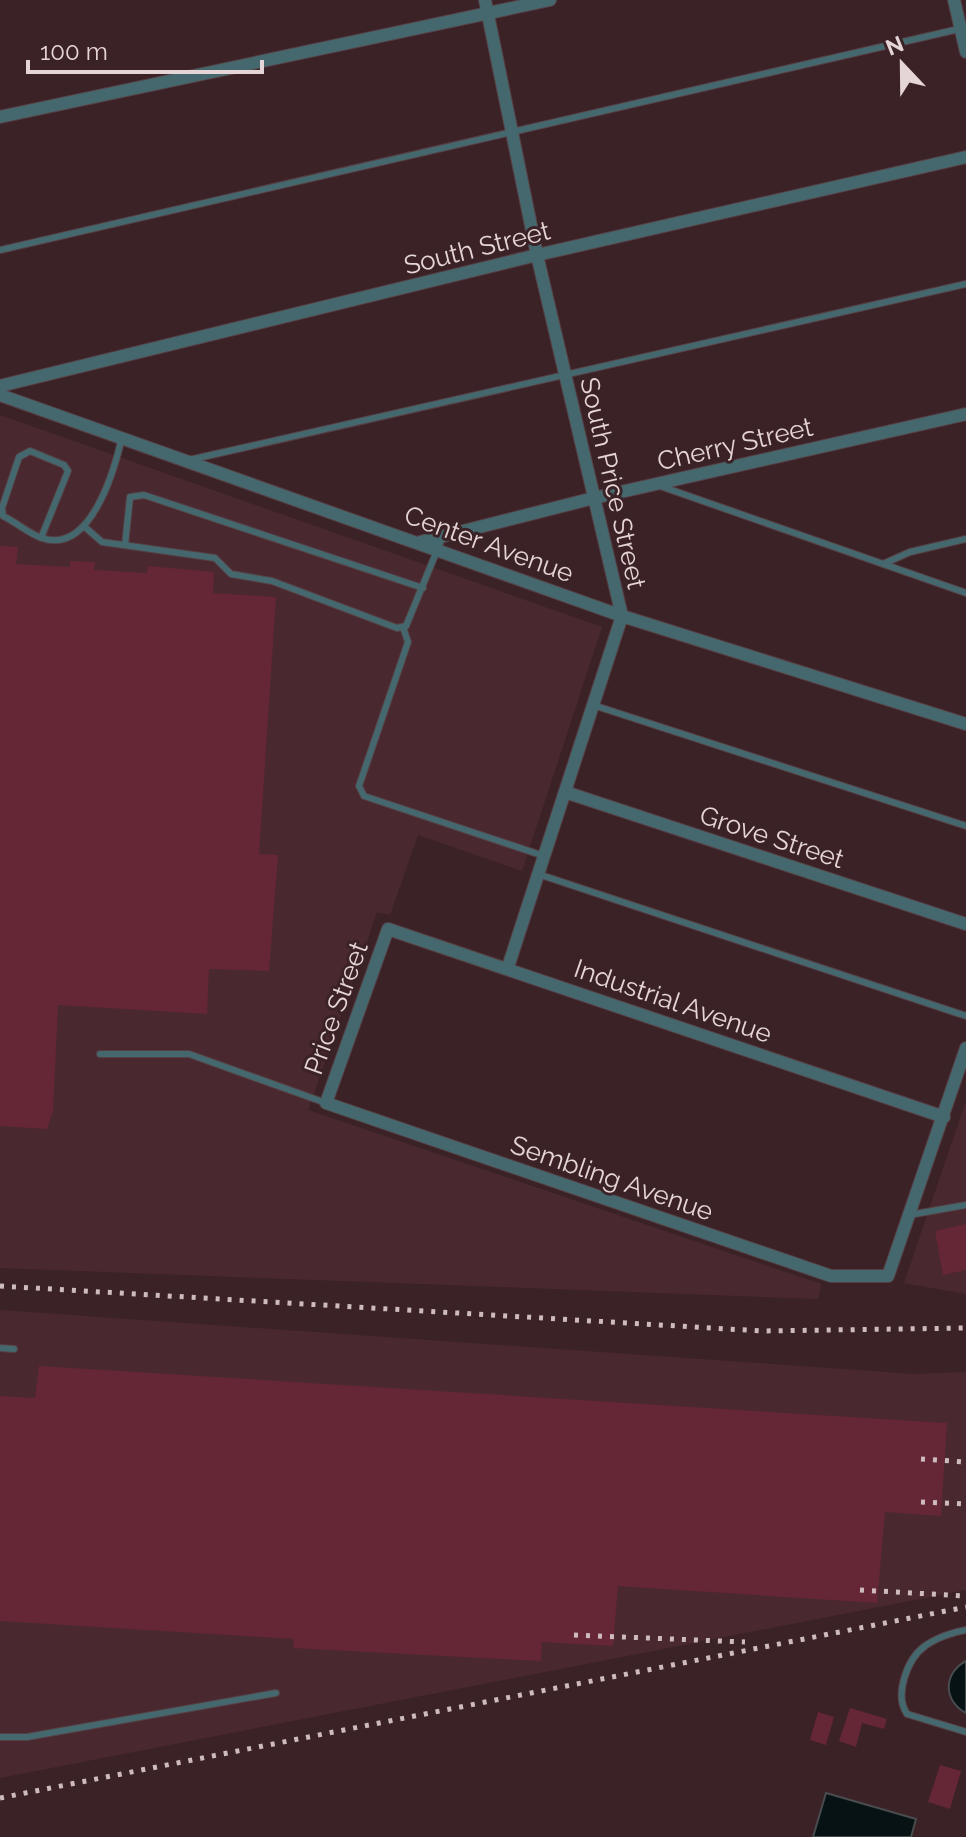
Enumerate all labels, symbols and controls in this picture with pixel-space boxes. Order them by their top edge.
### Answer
scale bar [28,24,262,74]
north arrow [862,24,942,104]
text: N [882,30,907,61]
text: 100 m [40,37,108,66]
street label: South Street [401,215,553,281]
street label: South Price Street [574,374,652,592]
street label: Cherry Street [654,411,816,476]
street label: Center Avenue [400,500,578,588]
street label: Grove Street [696,800,848,874]
street label: Price Street [298,937,374,1078]
street label: Industrial Avenue [570,953,776,1049]
street label: Sembling Avenue [507,1129,717,1227]

